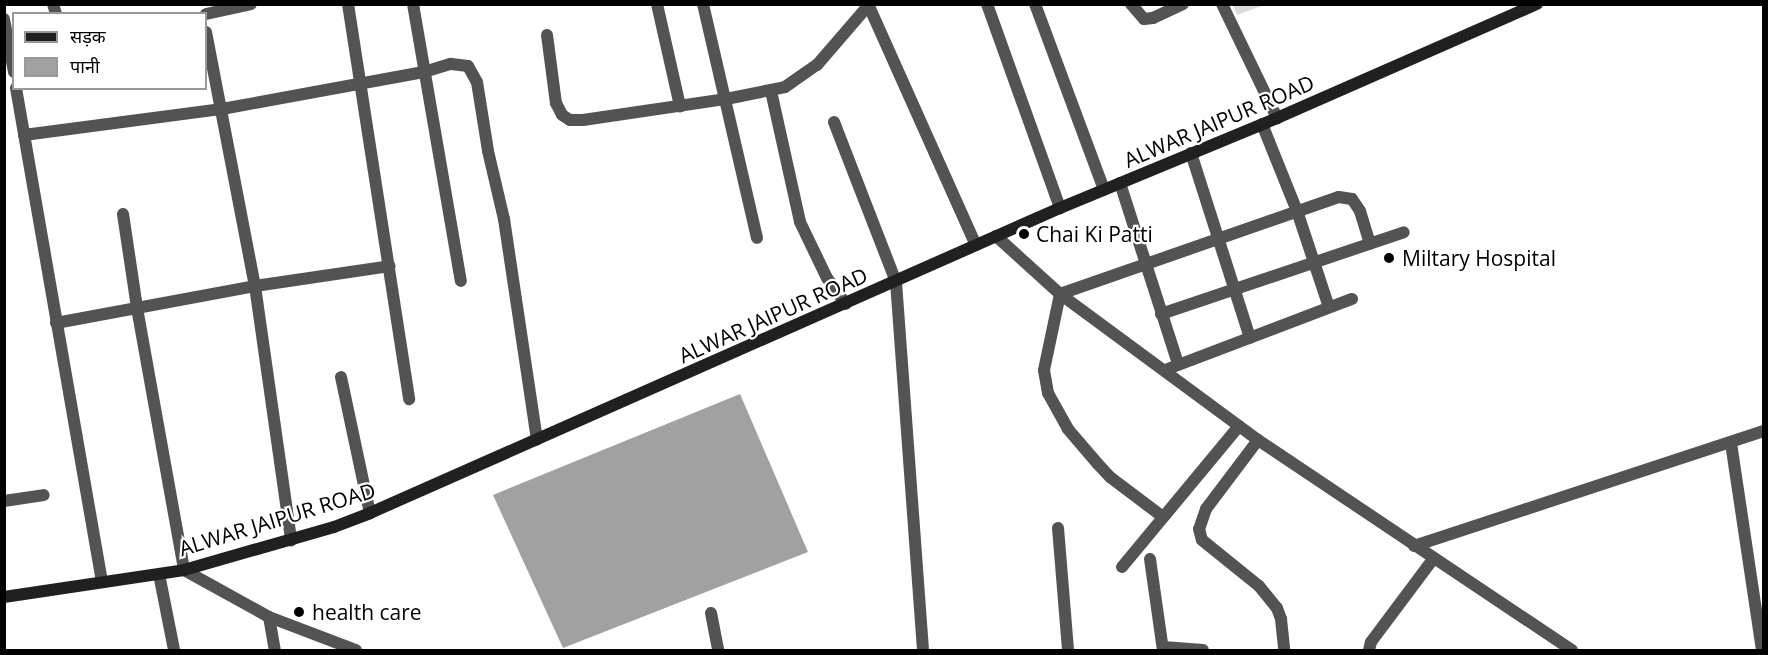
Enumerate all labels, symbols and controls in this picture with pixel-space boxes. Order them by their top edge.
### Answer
legend [12,12,207,90]
text: सड़क [70,24,106,48]
text: पानी [70,54,100,78]
street label: ALWAR JAIPUR ROAD [1120,69,1318,173]
place label: Chai Ki Patti [1036,221,1153,247]
marker: Chai Ki Patti [1017,227,1031,241]
place label: Miltary Hospital [1402,245,1556,271]
marker: Miltary Hospital [1380,249,1398,267]
street label: ALWAR JAIPUR ROAD [675,262,871,368]
street label: ALWAR JAIPUR ROAD [176,477,378,561]
place label: health care [312,599,422,625]
marker: health care [290,603,308,621]

